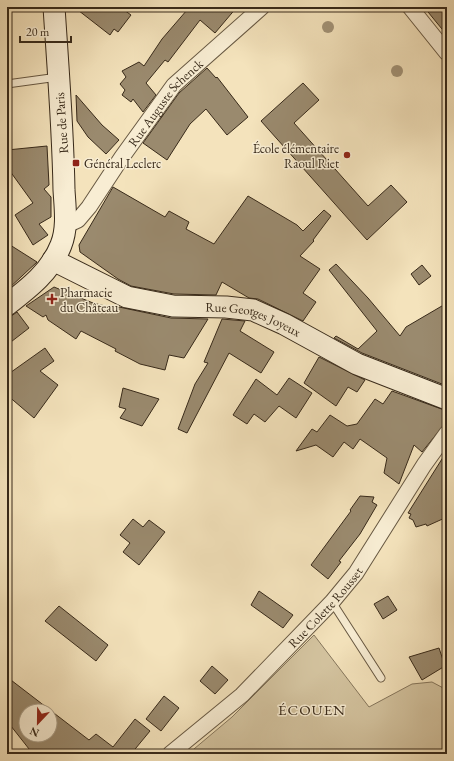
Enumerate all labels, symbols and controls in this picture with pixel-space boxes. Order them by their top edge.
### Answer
scale bar [20,18,71,44]
text: 20 m [26,24,50,40]
street label: Rue Auguste Schenck [124,55,207,150]
street label: Rue de Paris [51,92,72,154]
place label: École élémentaire Raoul Riet [253,140,339,172]
marker: École élémentaire Raoul Riet [342,150,352,160]
place label: Général Leclerc [84,155,161,172]
marker: Général Leclerc [71,158,81,168]
place label: Pharmacie du Château [60,284,118,316]
marker: Pharmacie du Château [47,294,57,304]
street label: Rue Georges Joyeux [205,299,304,341]
street label: Rue Colette Rousset [284,564,367,652]
district label: ÉCOUEN [278,700,346,719]
north arrow [18,703,58,743]
text: N [27,724,41,740]

